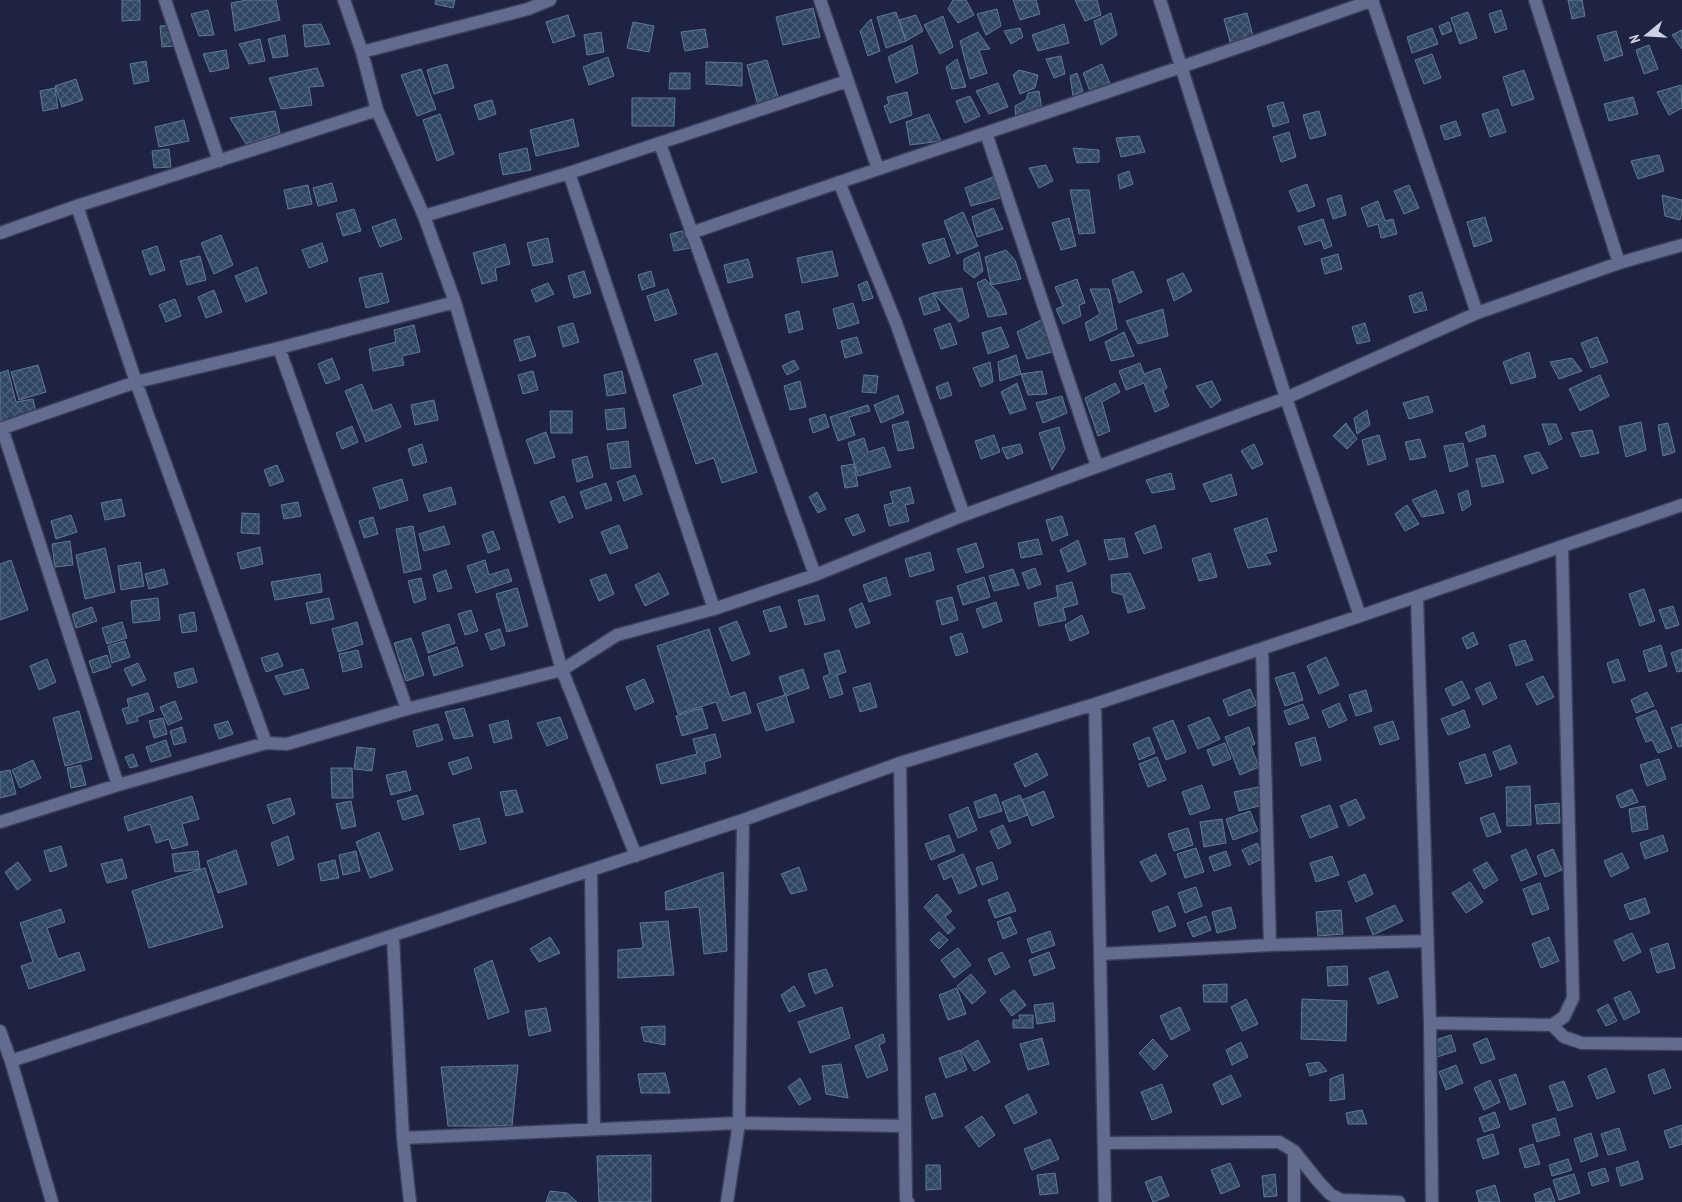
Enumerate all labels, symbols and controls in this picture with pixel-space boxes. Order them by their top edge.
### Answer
north arrow [1622,10,1672,60]
text: N [1625,33,1644,45]

